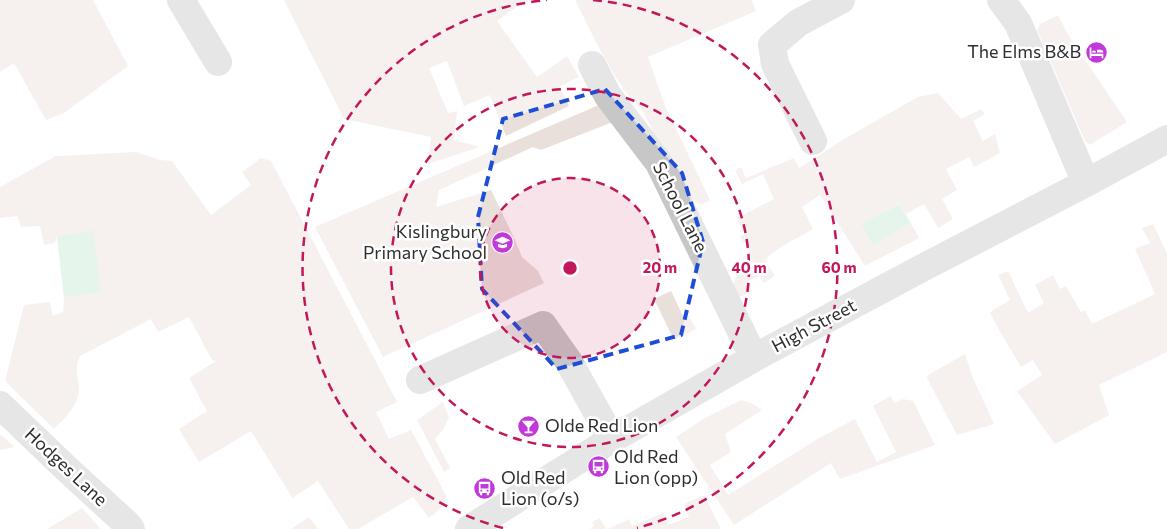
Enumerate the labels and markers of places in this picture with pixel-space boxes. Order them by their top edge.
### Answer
place label: The Elms B&B [967,40,1081,62]
hotel icon: The Elms B&B [1085,40,1109,64]
place label: Kislingbury Primary School [363,220,487,263]
school or university icon: Kislingbury Primary School [491,230,515,254]
centre of rings [561,259,579,277]
bar icon: Olde Red Lion [517,414,541,438]
place label: Olde Red Lion [545,414,658,436]
place label: Old Red Lion (opp) [614,445,698,488]
bus stop icon: Old Red Lion (opp) [586,455,610,479]
place label: Old Red Lion (o/s) [501,466,580,509]
bus stop icon: Old Red Lion (o/s) [473,476,497,500]

